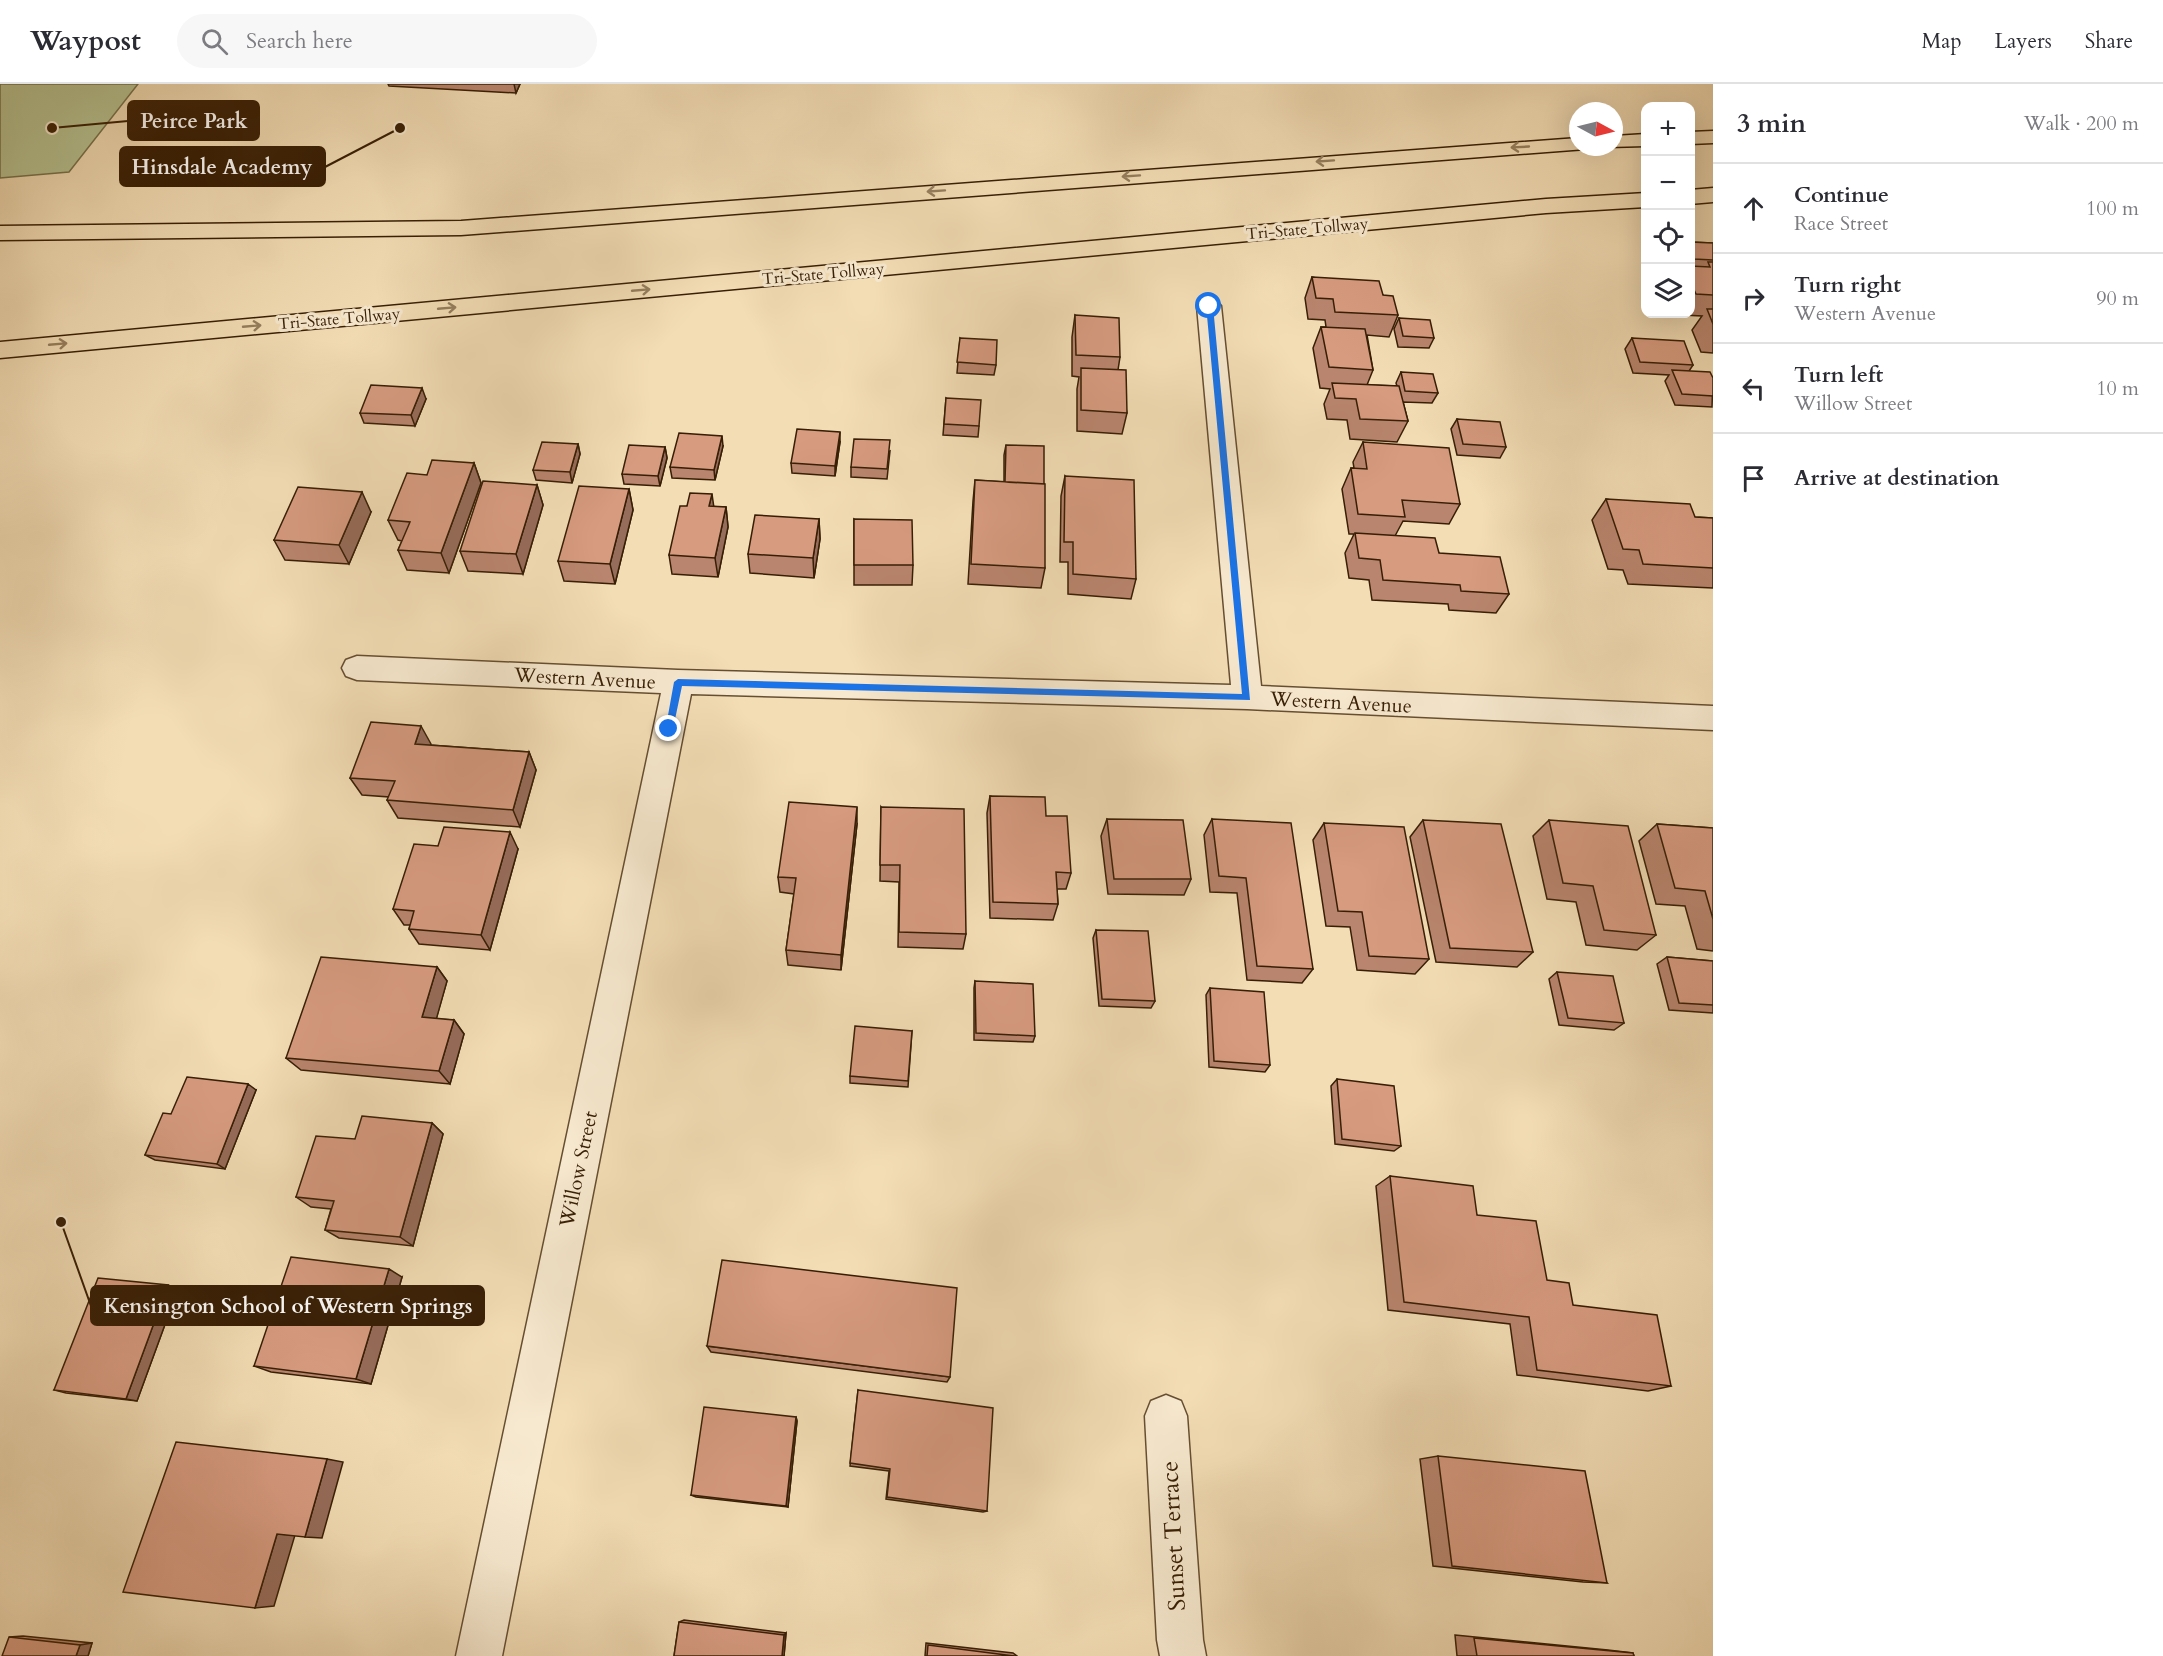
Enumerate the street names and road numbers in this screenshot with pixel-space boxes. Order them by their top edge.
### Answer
street label: Tri-State Tollway [1245,213,1370,245]
street label: Tri-State Tollway [761,258,886,290]
street label: Tri-State Tollway [277,303,402,335]
street label: Western Avenue [512,661,657,696]
street label: Western Avenue [1268,685,1413,720]
street label: Willow Street [553,1108,604,1231]
street label: Sunset Terrace [1153,1460,1194,1612]

